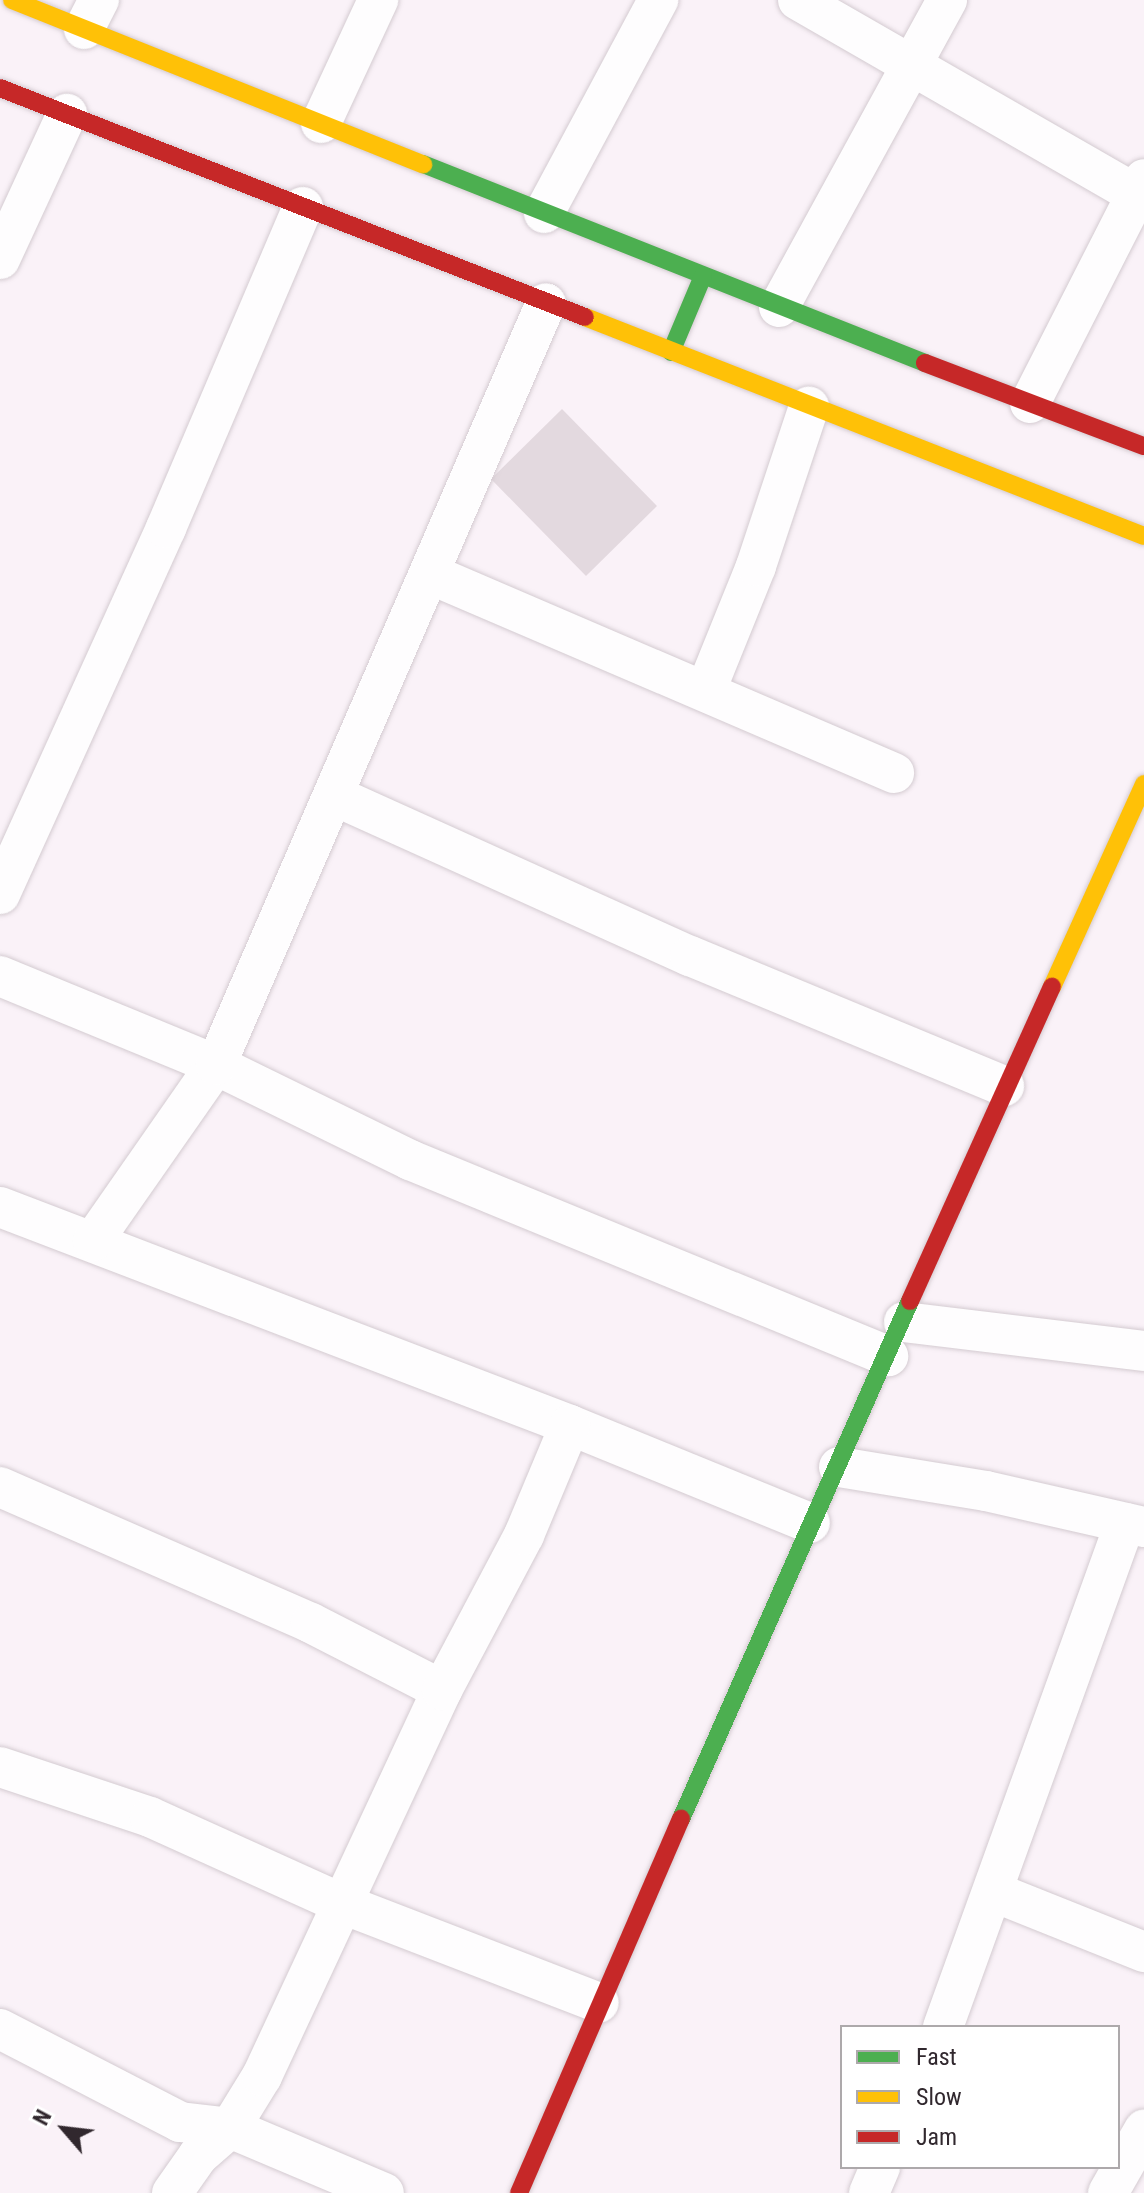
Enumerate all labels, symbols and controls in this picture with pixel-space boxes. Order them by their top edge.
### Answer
legend [840,2025,1120,2169]
text: Fast [916,2043,957,2071]
text: Slow [916,2083,962,2111]
north arrow [24,2089,104,2169]
text: N [28,2106,57,2129]
text: Jam [916,2123,957,2151]

